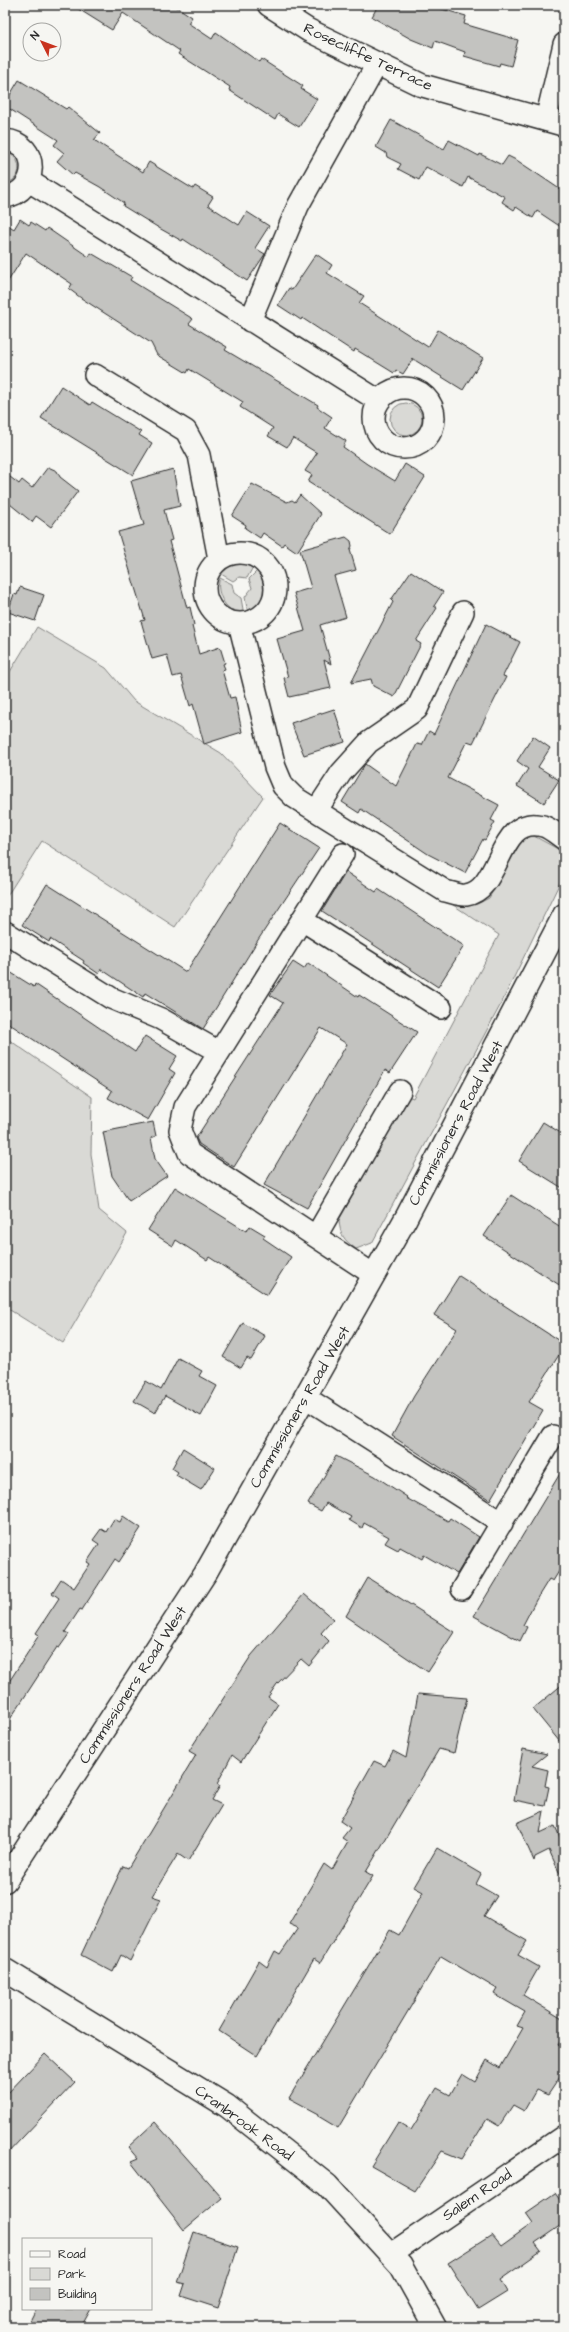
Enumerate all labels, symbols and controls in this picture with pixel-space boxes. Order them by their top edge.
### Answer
street label: Rosecliffe Terrace [300,18,436,96]
north arrow [22,22,62,62]
text: N [27,28,43,43]
street label: Commissioners Road West [404,1037,508,1209]
street label: Commissioners Road West [245,1322,355,1492]
street label: Commissioners Road West [74,1602,192,1768]
street label: Cranbrook Road [190,2080,298,2166]
street label: Salem Road [438,2164,516,2226]
legend [22,2238,152,2310]
text: Road [58,2246,86,2263]
text: Park [58,2266,86,2283]
text: Building [58,2286,96,2304]

